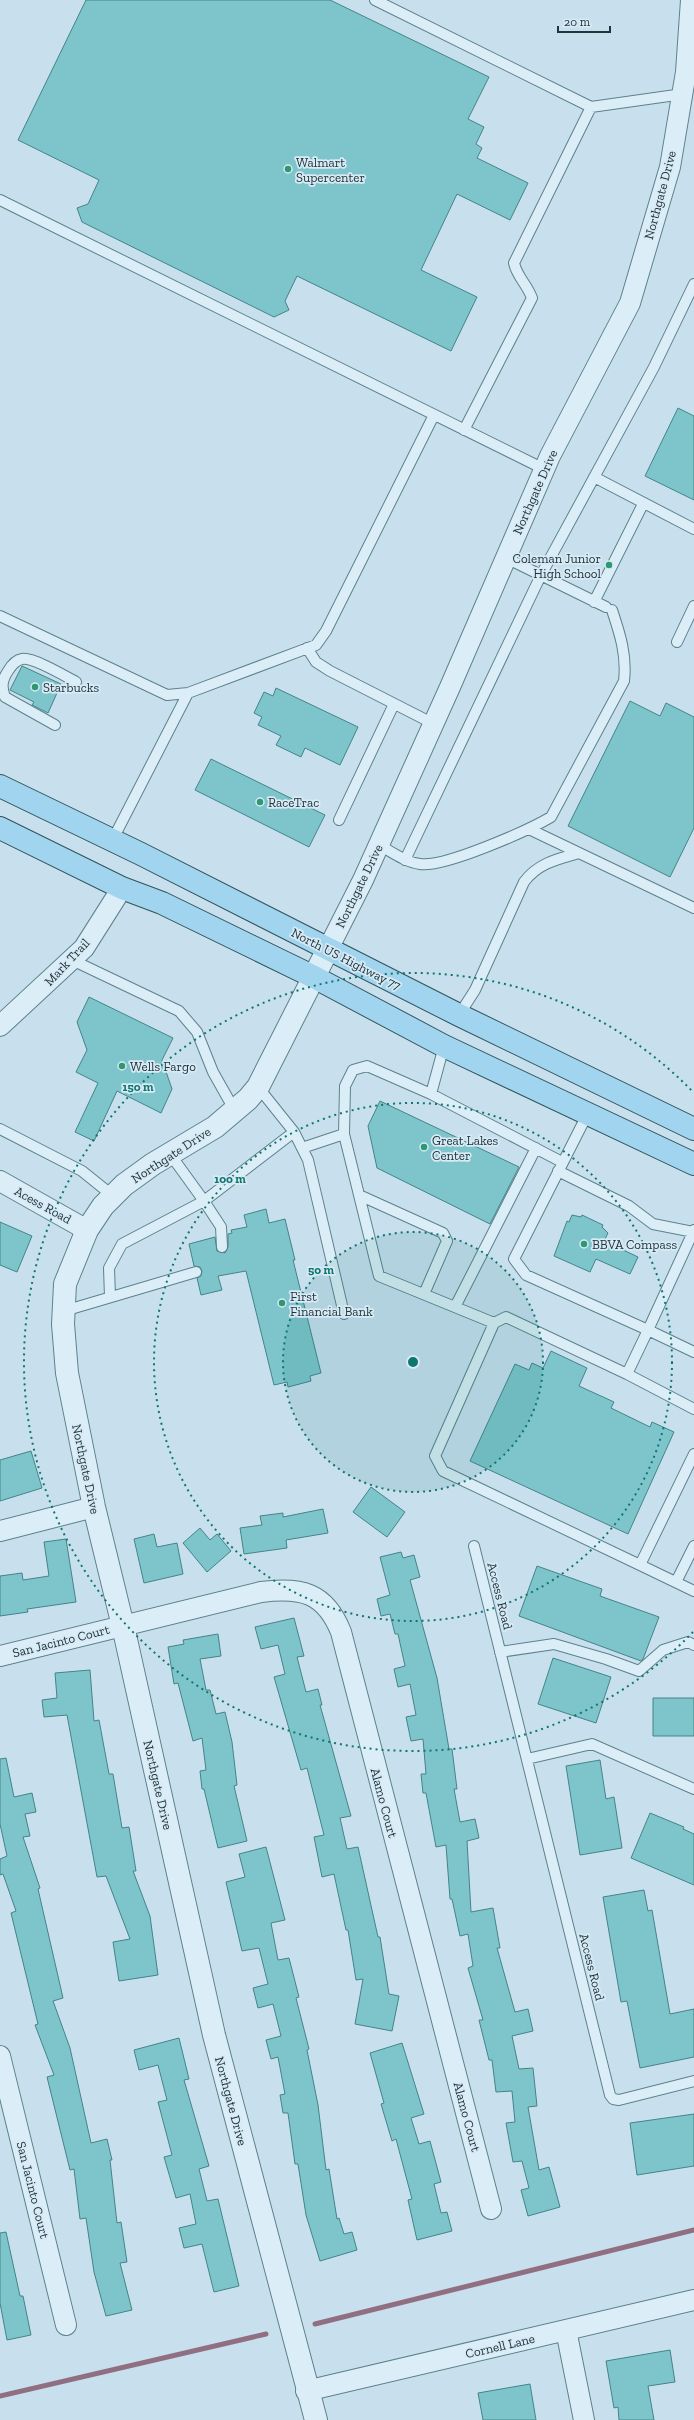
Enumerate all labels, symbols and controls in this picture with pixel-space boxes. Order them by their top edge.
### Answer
scale bar [558,8,610,34]
text: 20 m [564,15,591,29]
street label: Northgate Drive [641,149,679,241]
place label: Walmart Supercenter [296,155,365,185]
marker: Walmart Supercenter [283,164,293,174]
street label: Northgate Drive [510,447,560,537]
place label: Coleman Junior High School [513,551,602,581]
marker: Coleman Junior High School [604,560,614,570]
place label: Starbucks [43,680,99,695]
marker: Starbucks [30,682,40,692]
place label: RaceTrac [268,795,319,810]
marker: RaceTrac [255,797,265,807]
street label: Northgate Drive [332,842,386,930]
street label: North US Highway 77 [289,925,403,993]
street label: Mark Trail [41,935,93,989]
place label: Wells Fargo [130,1059,196,1074]
marker: Wells Fargo [117,1061,127,1071]
text: 150 m [123,1080,154,1094]
street label: Northgate Drive [129,1124,213,1186]
place label: Great Lakes Center [432,1133,499,1163]
marker: Great Lakes Center [419,1142,429,1152]
text: 100 m [214,1172,246,1186]
street label: Acess Road [12,1183,74,1227]
place label: BBVA Compass [592,1237,677,1252]
marker: BBVA Compass [579,1239,589,1249]
text: 50 m [308,1263,334,1277]
place label: First Financial Bank [290,1289,373,1319]
marker: First Financial Bank [277,1298,287,1308]
centre of rings [406,1355,420,1369]
street label: Northgate Drive [69,1423,103,1515]
street label: Access Road [484,1561,516,1631]
street label: San Jacinto Court [11,1622,111,1660]
street label: Northgate Drive [140,1739,176,1831]
street label: Alamo Court [367,1766,401,1840]
street label: Access Road [576,1932,608,2002]
street label: Northgate Drive [212,2055,250,2147]
street label: Alamo Court [450,2080,484,2154]
street label: San Jacinto Court [14,2140,52,2240]
street label: Cornell Lane [464,2331,536,2361]

